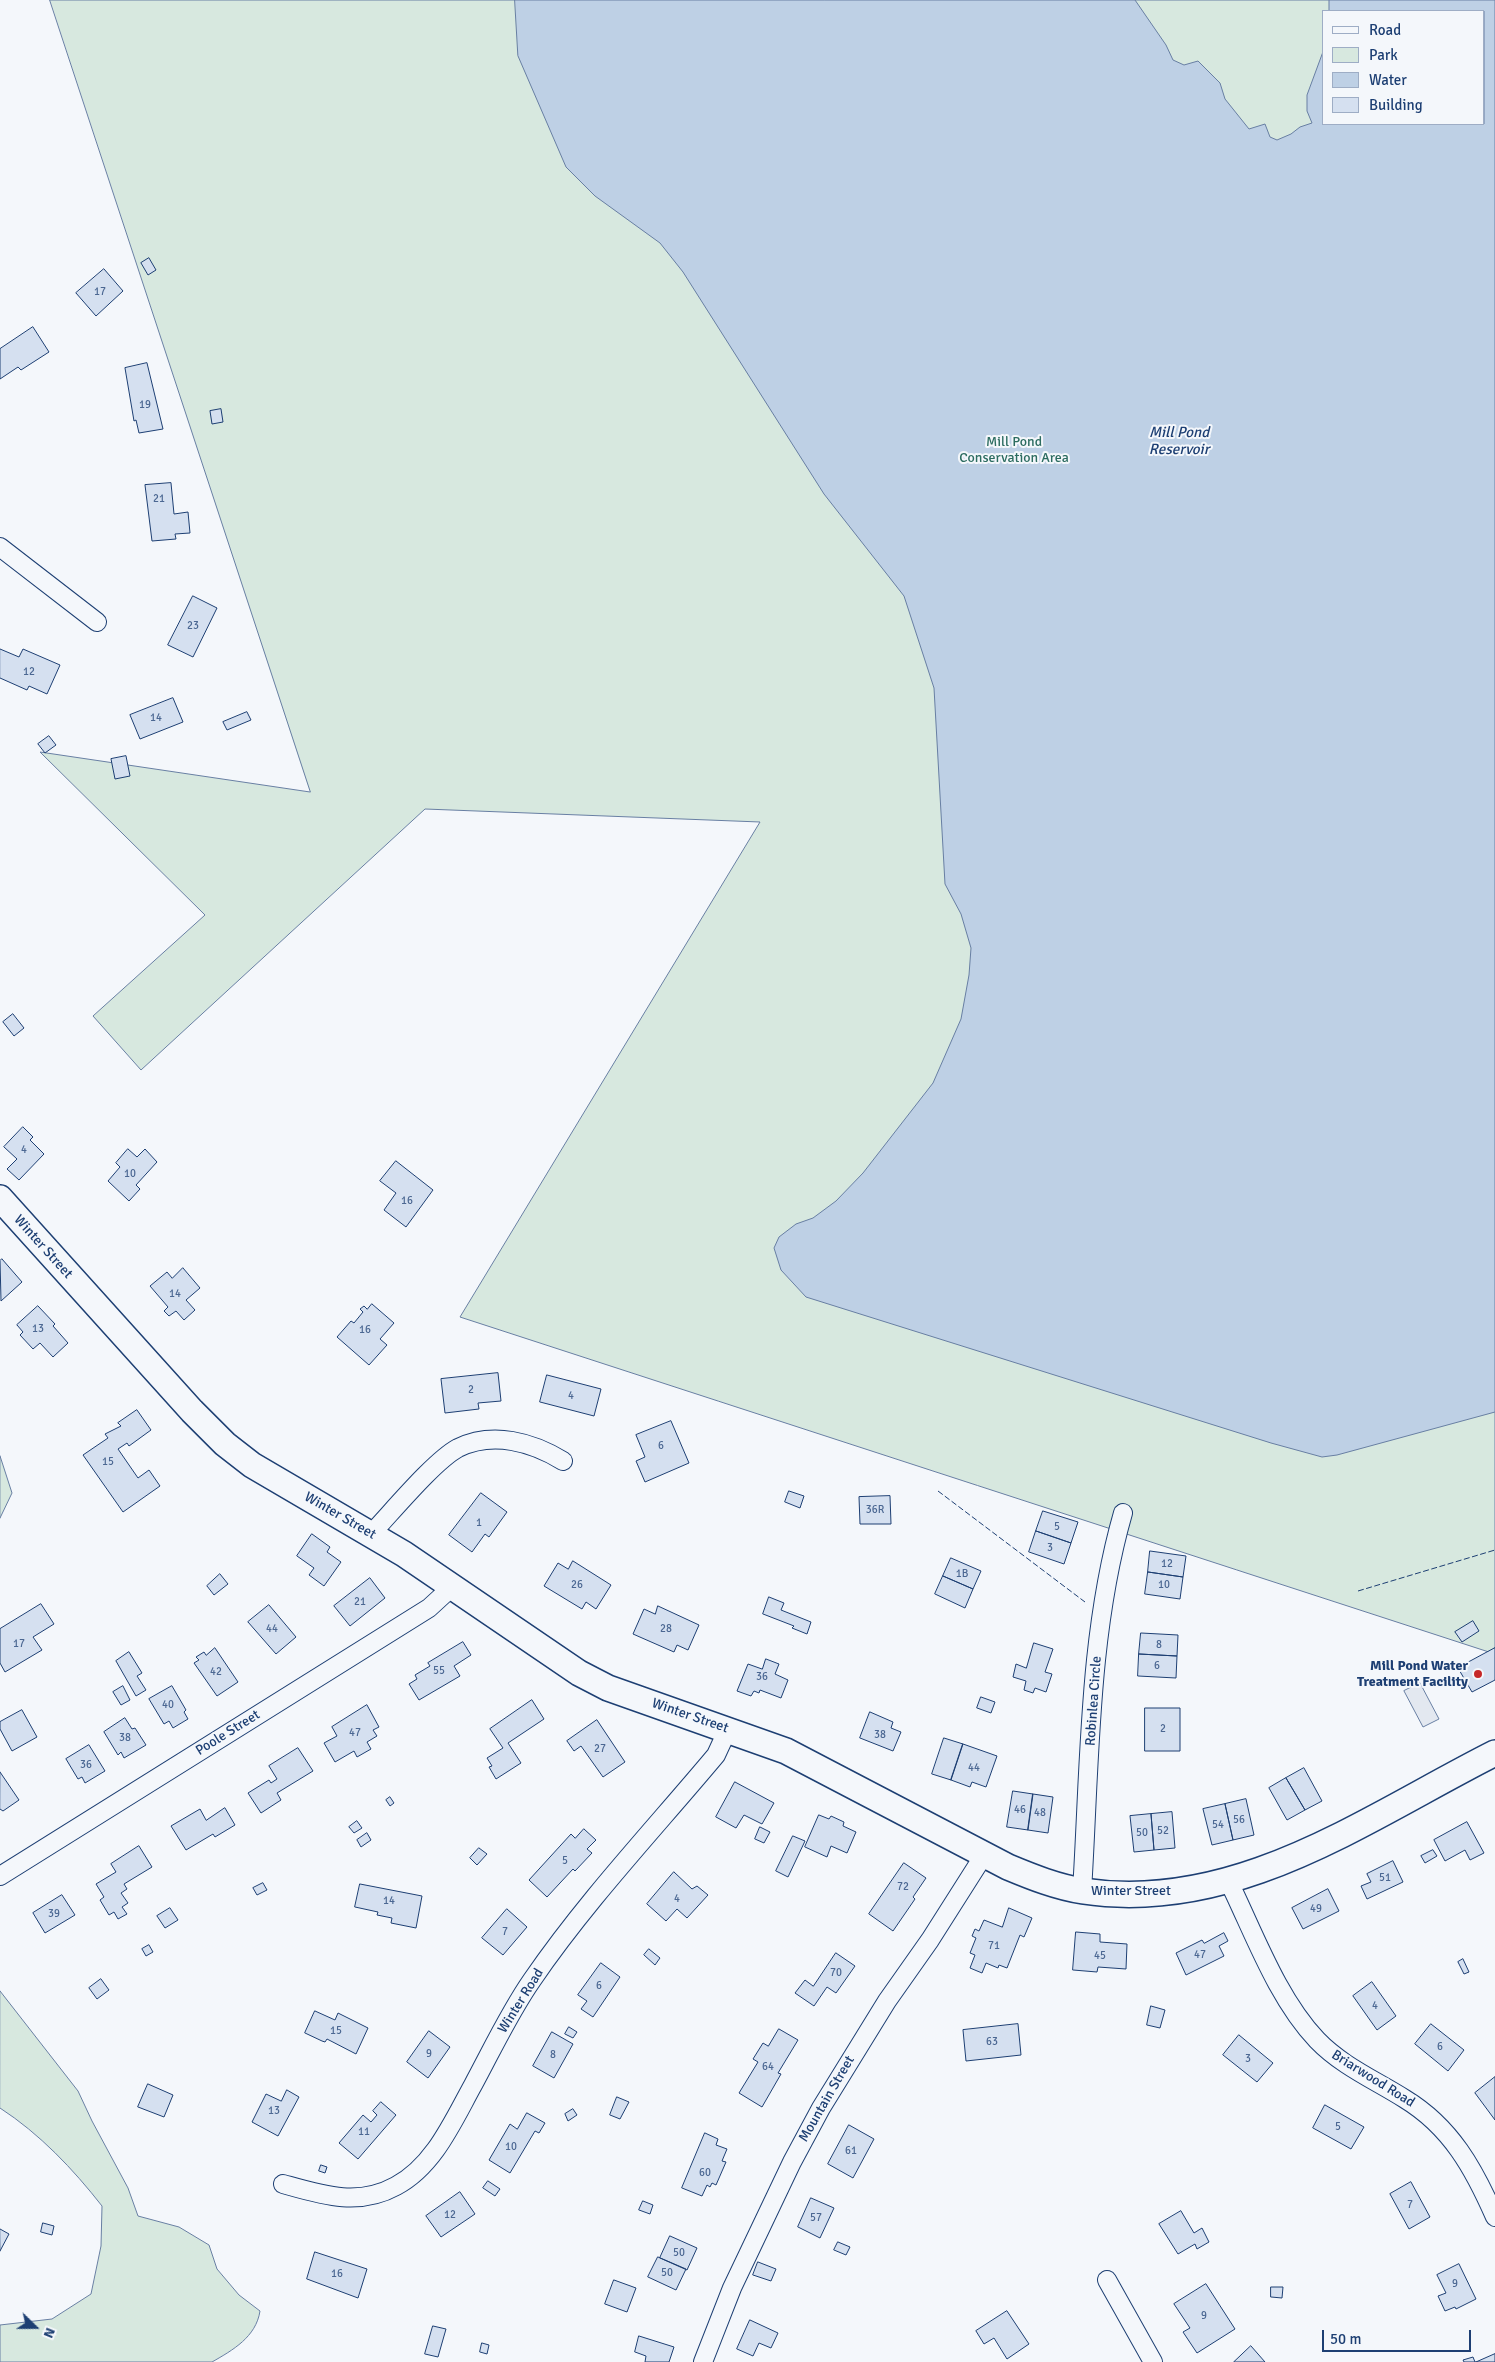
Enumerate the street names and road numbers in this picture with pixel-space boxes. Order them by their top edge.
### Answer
street label: Winter Street [10,1212,76,1282]
street label: Winter Street [301,1489,379,1543]
street label: Robinlea Circle [1082,1655,1106,1747]
street label: Winter Street [650,1695,730,1737]
street label: Poole Street [193,1707,263,1759]
street label: Winter Street [1091,1883,1171,1899]
street label: Winter Road [494,1965,548,2037]
street label: Briarwood Road [1328,2047,1418,2111]
street label: Mountain Street [796,2053,858,2145]

